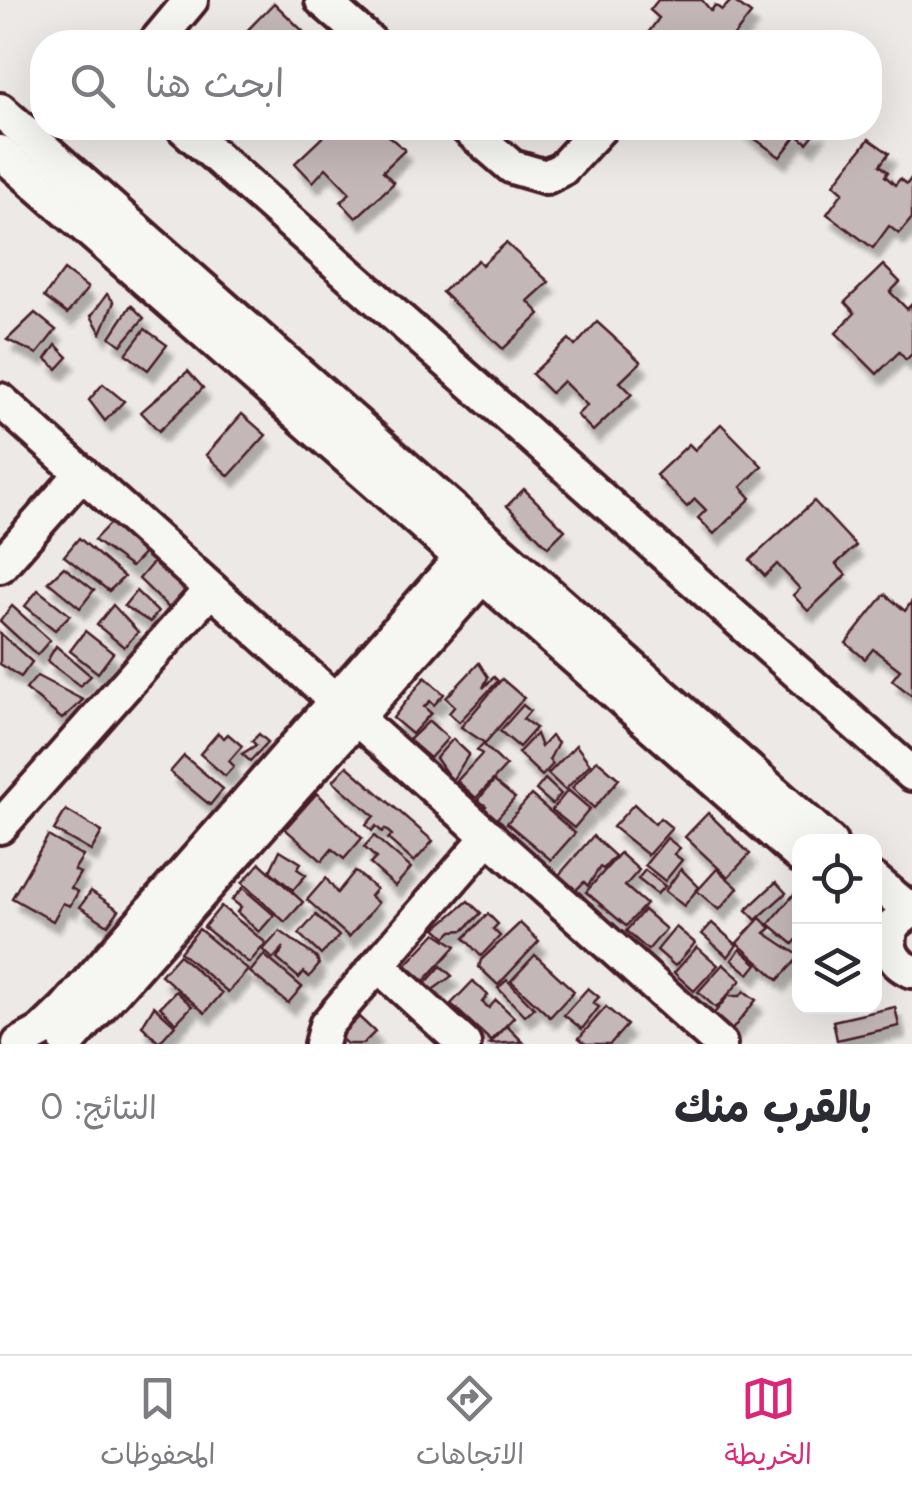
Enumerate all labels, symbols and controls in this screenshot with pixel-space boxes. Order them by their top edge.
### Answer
search box [30,30,882,140]
text: ابحث هنا [145,53,284,110]
icon: search [65,58,120,113]
map controls [792,834,882,1014]
button: locate [792,834,882,924]
button: layers [792,924,882,1014]
text: بالقرب منك [674,1073,872,1136]
text: النتائج: 0 [40,1082,157,1130]
tab: المحفوظات [100,1371,216,1479]
tab: الاتجاهات [416,1371,524,1479]
tab: الخريطة [724,1371,812,1479]

